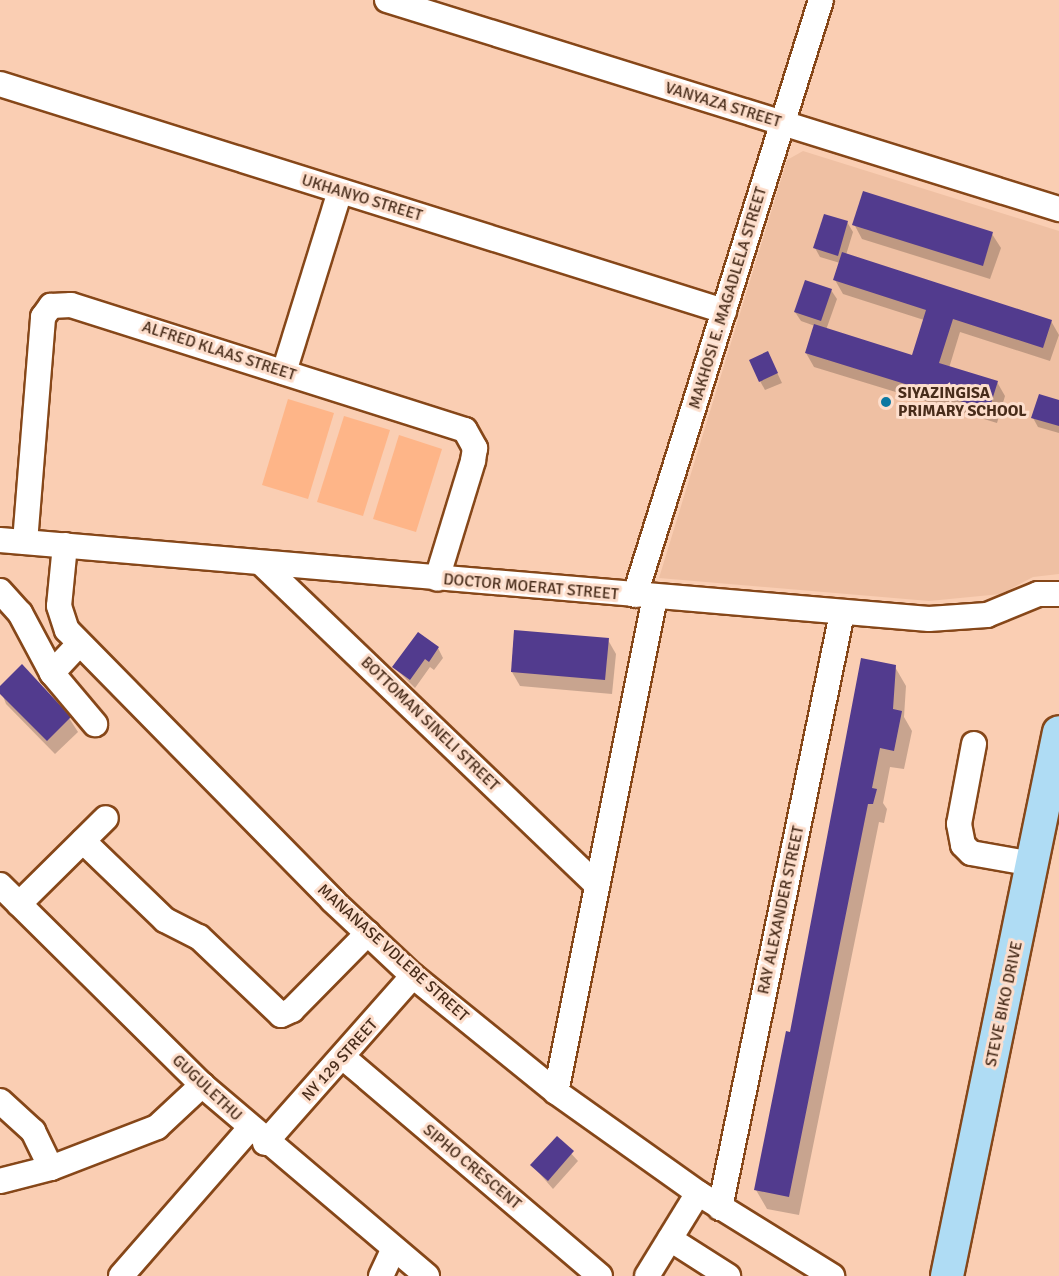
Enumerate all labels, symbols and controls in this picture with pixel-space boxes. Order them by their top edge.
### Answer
street label: VANYAZA STREET [663,78,783,132]
street label: UKHANYO STREET [299,170,425,226]
street label: MAKHOSI E. MAGADLELA STREET [685,185,771,411]
street label: ALFRED KLAAS STREET [140,317,298,385]
place label: SIYAZINGISA PRIMARY SCHOOL [898,383,1027,421]
marker: SIYAZINGISA PRIMARY SCHOOL [879,395,893,409]
street label: DOCTOR MOERAT STREET [443,570,619,604]
street label: BOTTOMAN SINELI STREET [357,653,503,795]
street label: RAY ALEXANDER STREET [754,824,808,996]
street label: MANANASE VDLEBE STREET [314,880,472,1026]
street label: STEVE BIKO DRIVE [981,939,1027,1069]
street label: NY 129 STREET [298,1015,382,1105]
street label: GUGULETHU [168,1051,246,1125]
street label: SIPHO CRESCENT [419,1120,525,1214]

